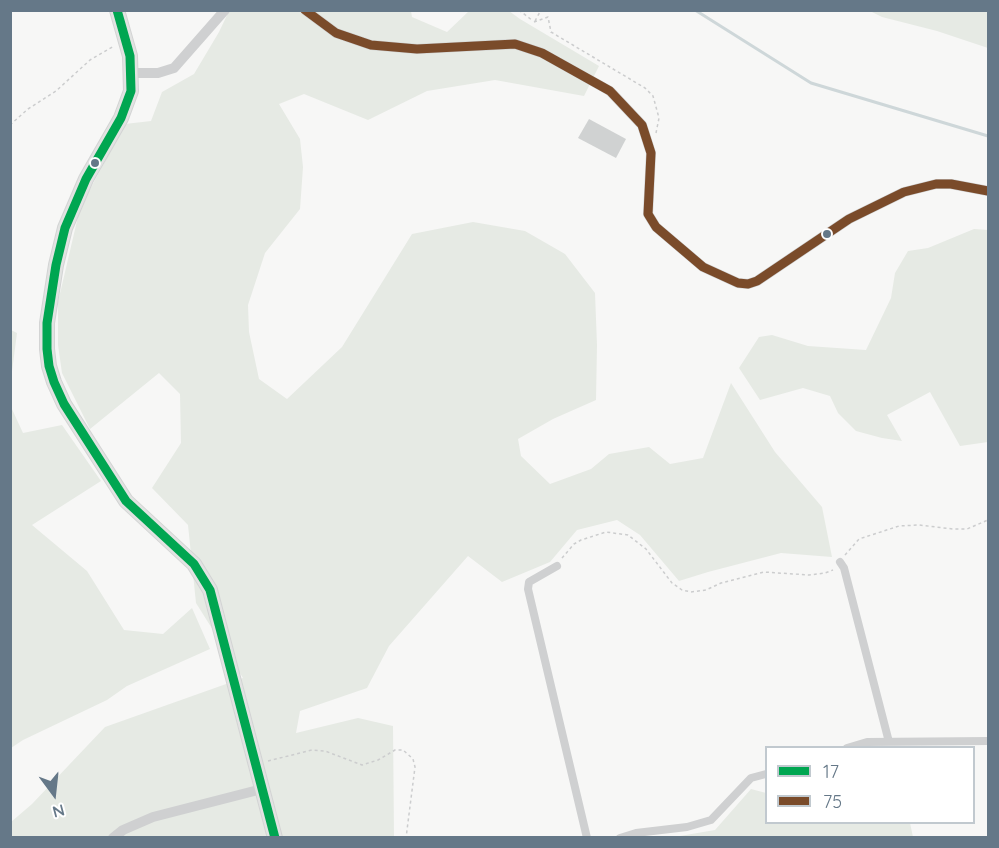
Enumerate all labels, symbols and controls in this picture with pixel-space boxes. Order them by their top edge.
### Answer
unlabelled marker [89,157,101,169]
unlabelled marker [821,228,833,240]
legend [765,746,975,824]
text: 17 [823,760,839,783]
north arrow [24,764,84,824]
text: 75 [823,790,842,813]
text: N [50,800,67,823]

